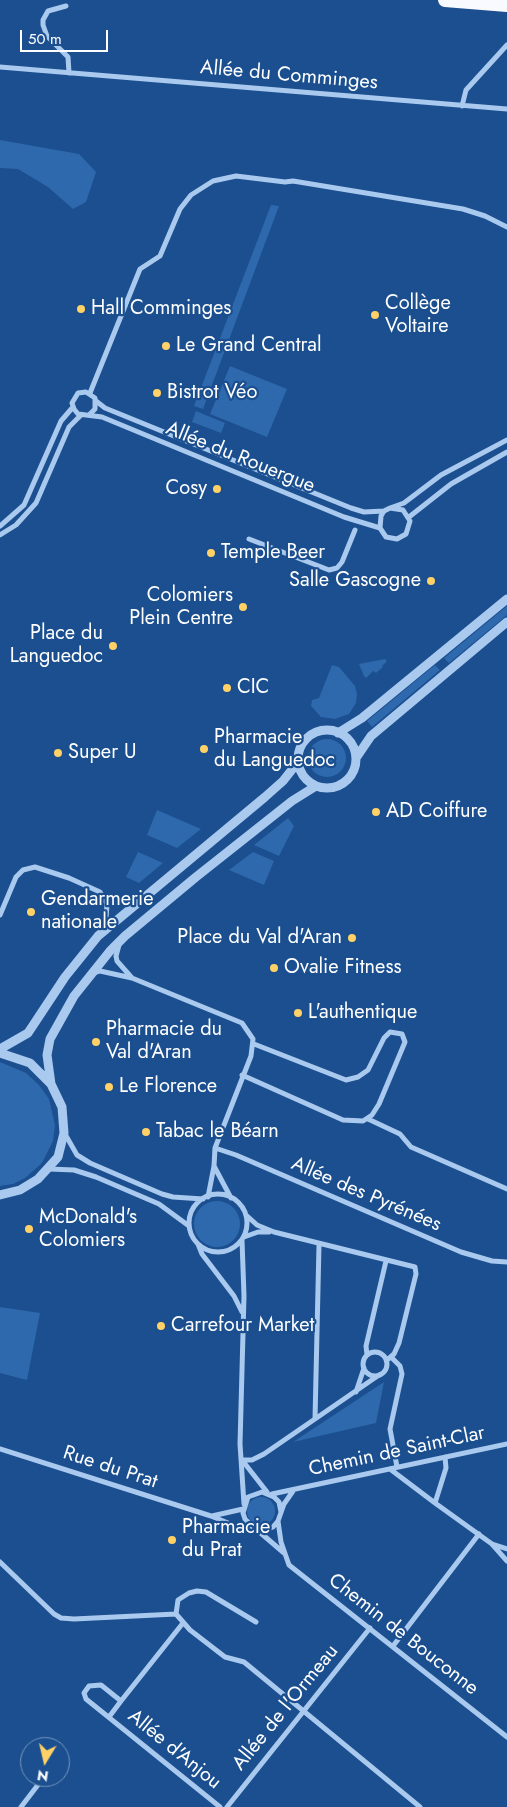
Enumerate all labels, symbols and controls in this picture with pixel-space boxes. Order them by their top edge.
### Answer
scale bar [22,20,110,52]
text: 50 m [28,28,62,50]
street label: Allée du Comminges [199,56,379,96]
place label: Collège Voltaire [385,292,451,339]
place label: Hall Comminges [91,297,231,321]
marker: Hall Comminges [75,303,87,315]
marker: Collège Voltaire [369,309,381,321]
place label: Le Grand Central [176,334,322,358]
marker: Le Grand Central [160,340,172,352]
place label: Bistrot Véo [167,381,257,405]
marker: Bistrot Véo [151,387,163,399]
street label: Allée du Rouergue [162,417,318,499]
place label: Cosy [166,477,207,501]
marker: Cosy [211,483,223,495]
place label: Temple Beer [221,541,325,565]
marker: Temple Beer [205,547,217,559]
place label: Salle Gascogne [289,569,421,593]
marker: Salle Gascogne [425,575,437,587]
place label: Colomiers Plein Centre [129,584,233,631]
marker: Colomiers Plein Centre [237,601,249,613]
place label: Place du Languedoc [10,622,103,669]
marker: Place du Languedoc [107,640,119,652]
place label: CIC [237,676,269,700]
marker: CIC [221,682,233,694]
place label: Pharmacie du Languedoc [214,726,335,773]
place label: Super U [68,741,137,765]
marker: Pharmacie du Languedoc [198,743,210,755]
marker: Super U [52,747,64,759]
place label: AD Coiffure [386,800,487,824]
marker: AD Coiffure [370,806,382,818]
place label: Gendarmerie nationale [41,888,153,935]
marker: Gendarmerie nationale [25,906,37,918]
place label: Place du Val d'Aran [177,926,342,950]
marker: Place du Val d'Aran [346,932,358,944]
place label: Ovalie Fitness [284,956,402,980]
marker: Ovalie Fitness [268,962,280,974]
place label: L'authentique [308,1001,417,1025]
marker: L'authentique [292,1007,304,1019]
place label: Pharmacie du Val d'Aran [106,1018,222,1065]
marker: Pharmacie du Val d'Aran [90,1036,102,1048]
place label: Le Florence [119,1075,217,1099]
marker: Le Florence [103,1081,115,1093]
place label: Tabac le Béarn [156,1120,279,1144]
marker: Tabac le Béarn [140,1126,152,1138]
street label: Allée des Pyrénées [287,1153,445,1237]
place label: McDonald's Colomiers [39,1206,137,1253]
marker: McDonald's Colomiers [23,1223,35,1235]
place label: Carrefour Market [171,1314,314,1338]
marker: Carrefour Market [155,1320,167,1332]
street label: Chemin de Saint-Clar [307,1422,487,1482]
street label: Rue du Prat [60,1441,160,1495]
place label: Pharmacie du Prat [182,1516,270,1563]
marker: Pharmacie du Prat [166,1534,178,1546]
street label: Chemin de Bouconne [323,1569,483,1701]
street label: Allée de l'Ormeau [228,1640,344,1776]
street label: Allée d'Anjou [122,1705,226,1795]
north arrow [20,1737,70,1787]
text: N [36,1765,50,1787]

